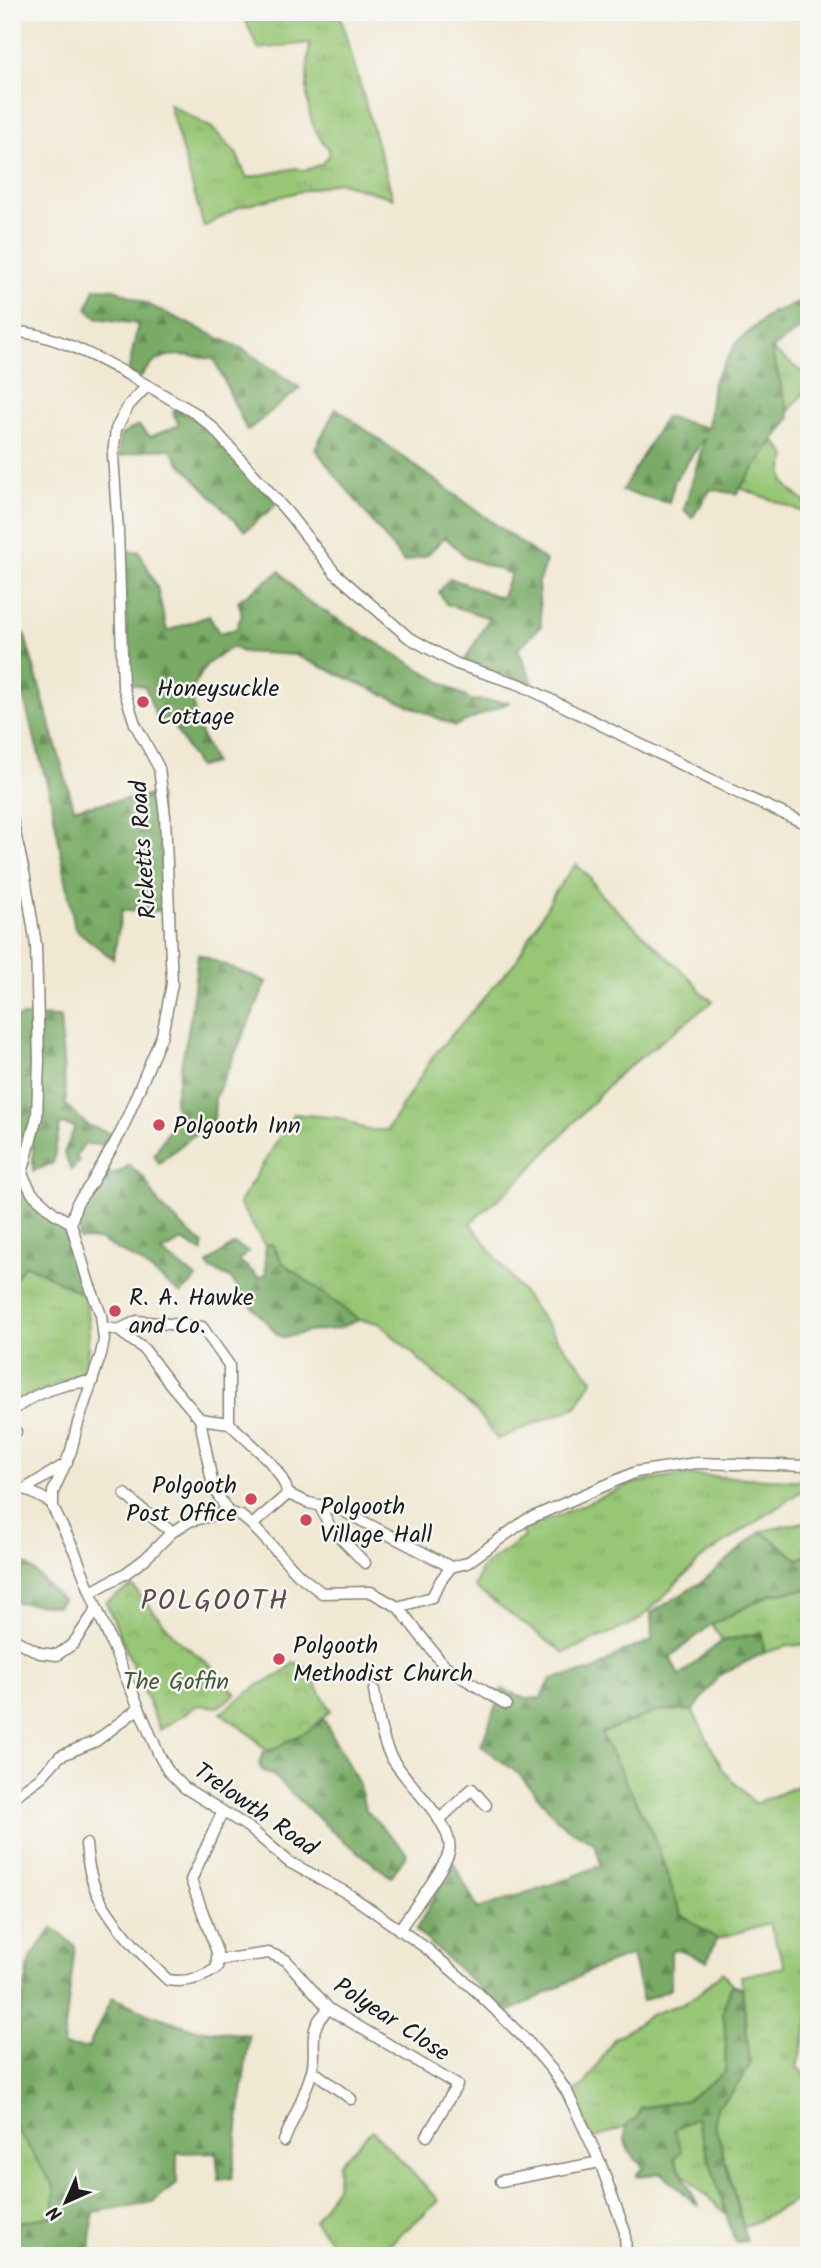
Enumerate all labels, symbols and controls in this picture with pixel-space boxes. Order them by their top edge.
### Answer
place label: Honeysuckle Cottage [157,670,279,737]
marker: Honeysuckle Cottage [135,694,151,710]
street label: Ricketts Road [120,778,169,921]
place label: Polgooth Inn [173,1107,301,1146]
marker: Polgooth Inn [151,1117,167,1133]
place label: R. A. Hawke and Co. [129,1279,254,1346]
marker: R. A. Hawke and Co. [107,1303,123,1319]
place label: Polgooth Post Office [126,1467,237,1534]
place label: Polgooth Village Hall [320,1488,433,1555]
marker: Polgooth Post Office [243,1491,259,1507]
marker: Polgooth Village Hall [298,1512,314,1528]
district label: POLGOOTH [141,1579,289,1624]
place label: Polgooth Methodist Church [293,1627,473,1694]
marker: Polgooth Methodist Church [271,1651,287,1667]
park label: The Goffin [123,1663,229,1702]
street label: Trelowth Road [185,1753,326,1868]
street label: Polyear Close [325,1968,458,2073]
north arrow [32,2166,102,2236]
text: N [41,2198,70,2227]

